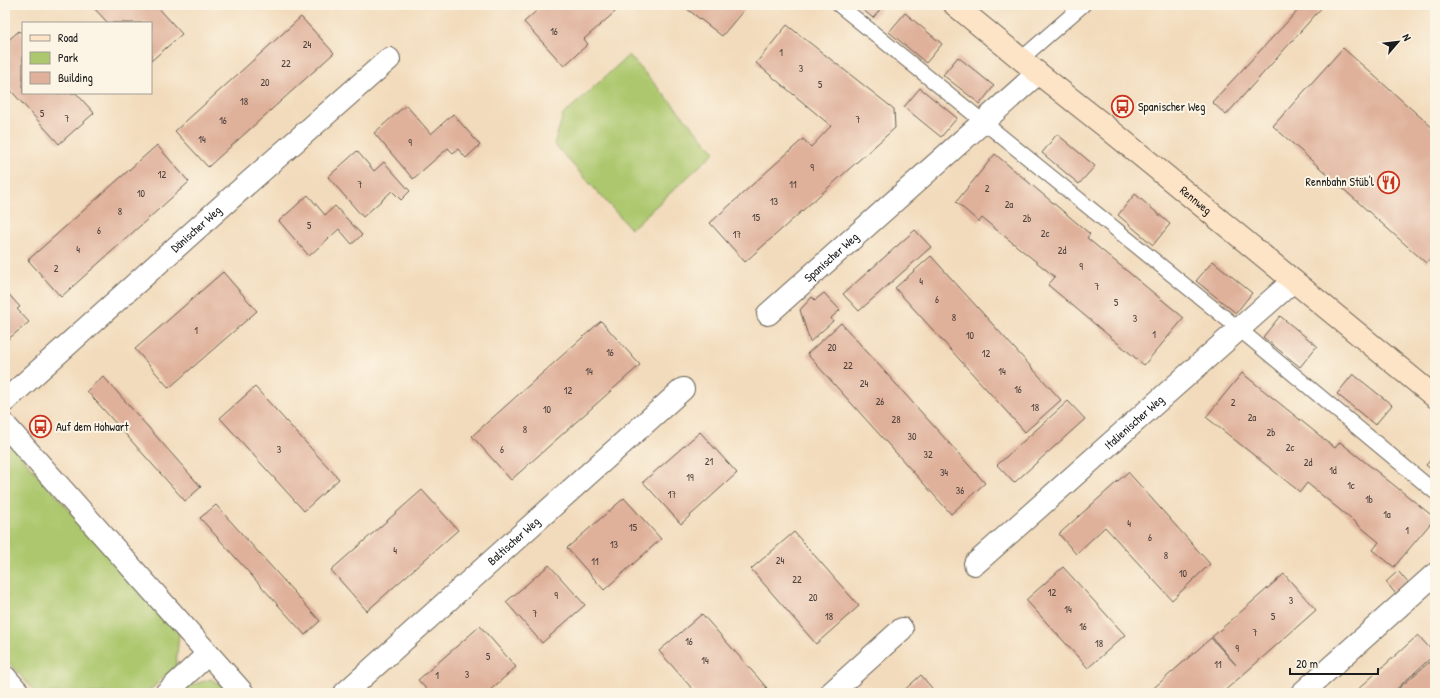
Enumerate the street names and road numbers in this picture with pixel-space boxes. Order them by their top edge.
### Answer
street label: Rennweg [1176,182,1216,218]
street label: Dänischer Weg [167,202,225,256]
street label: Spanischer Weg [800,228,862,286]
street label: Italienischer Weg [1100,391,1167,453]
street label: Baltischer Weg [484,513,543,569]

